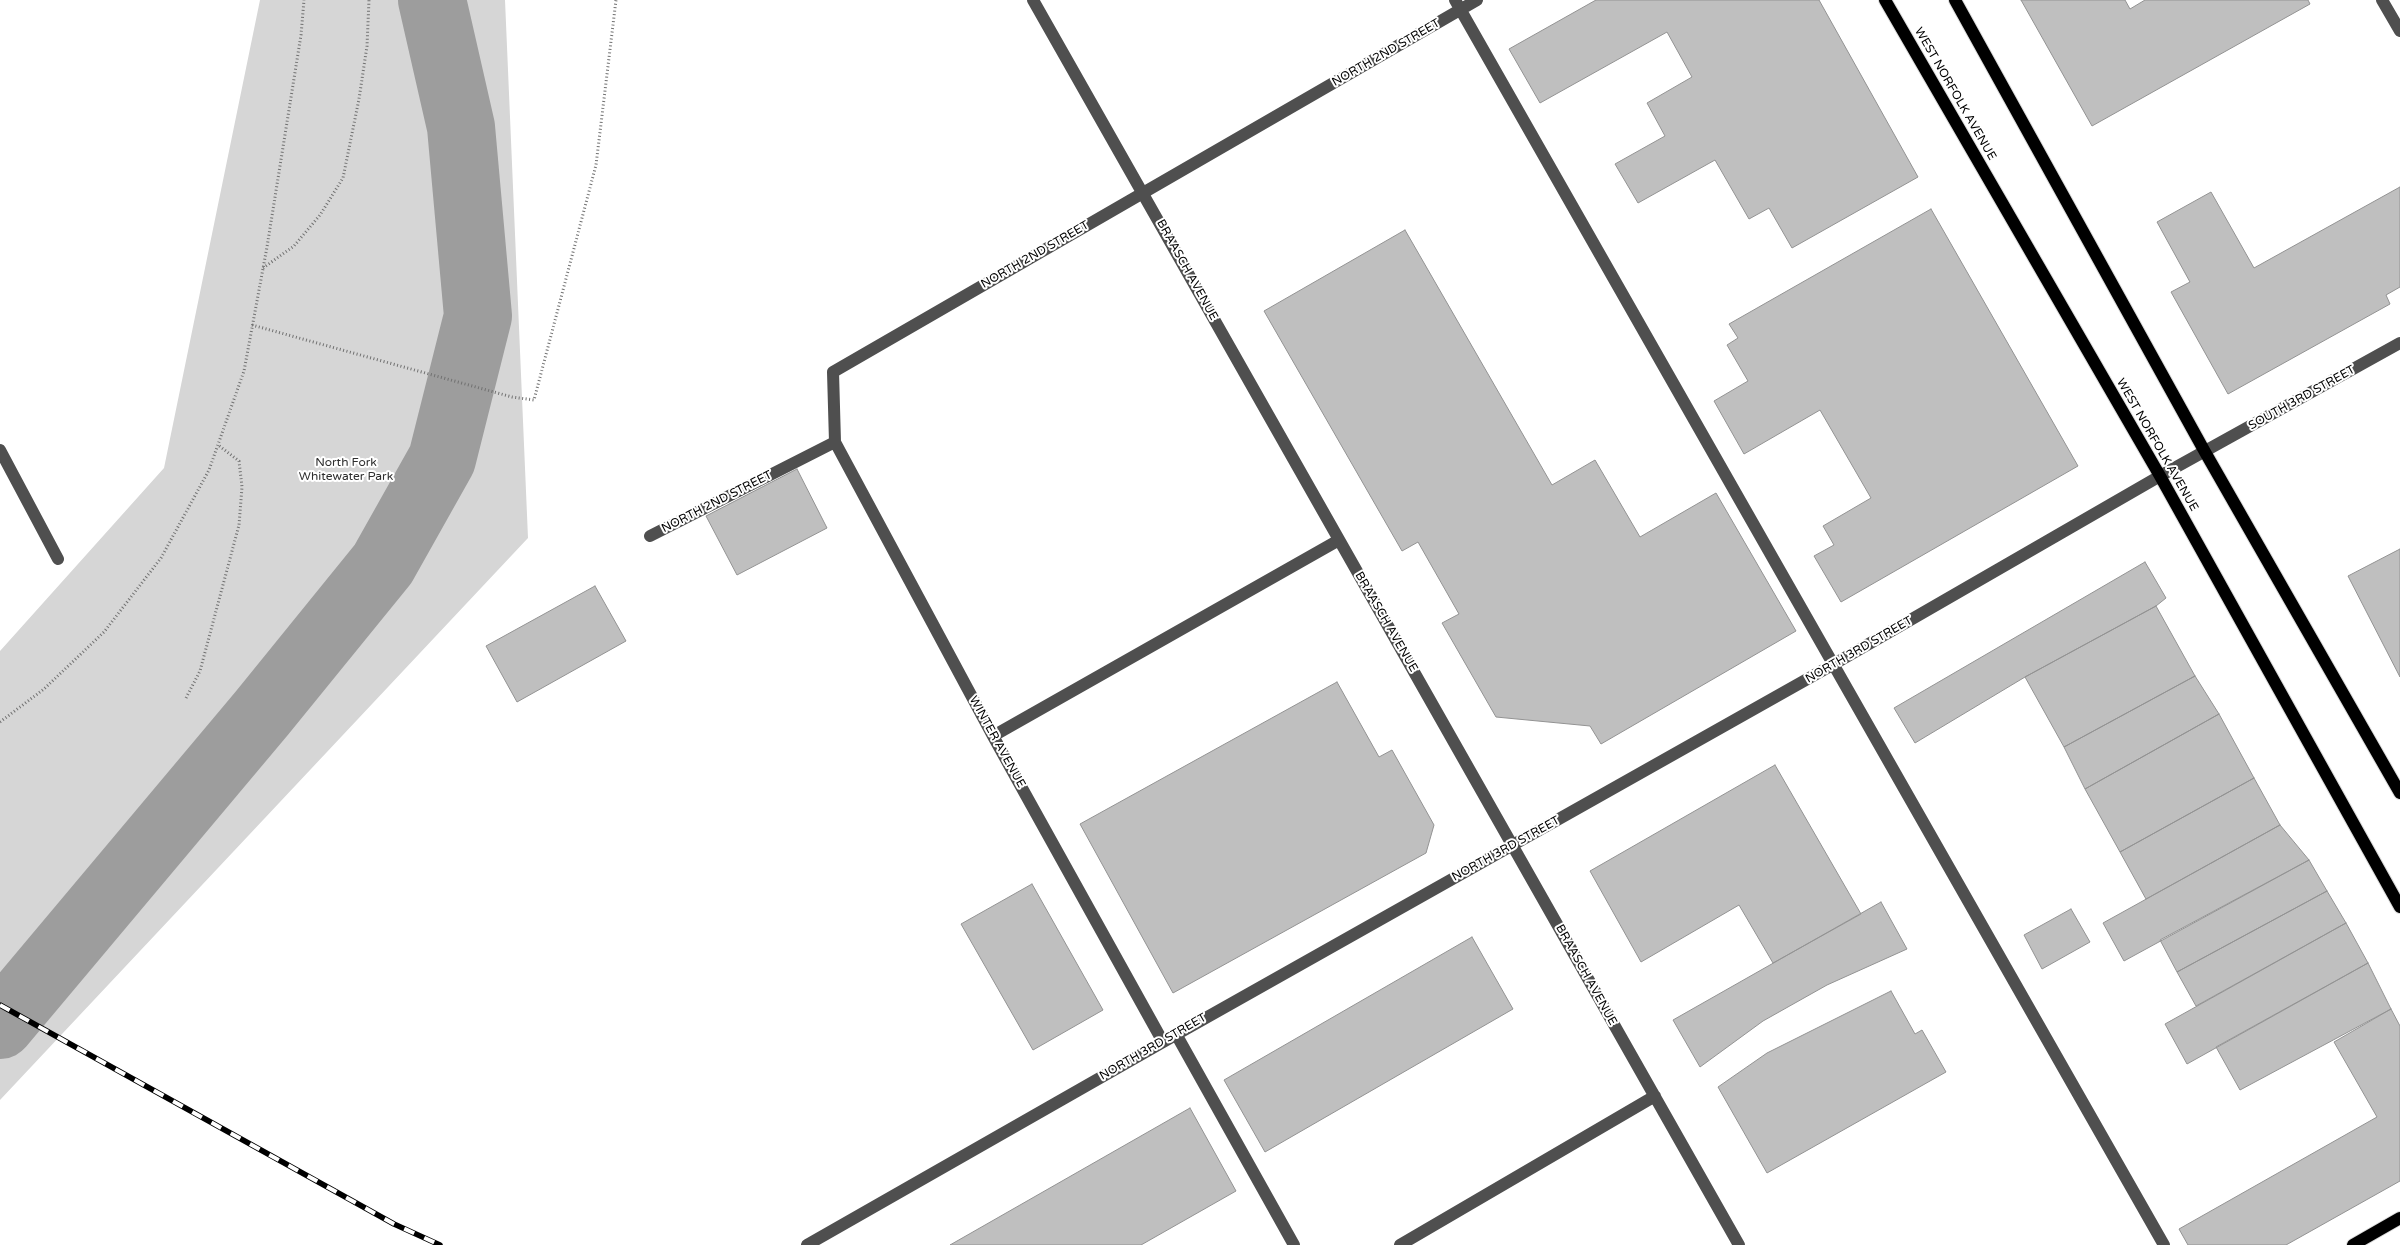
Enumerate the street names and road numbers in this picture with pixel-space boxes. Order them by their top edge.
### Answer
street label: NORTH 2ND STREET [1330,16,1442,90]
street label: WEST NORFOLK AVENUE [1911,25,1999,163]
street label: BRAASCH AVENUE [1153,217,1221,323]
street label: NORTH 2ND STREET [979,218,1091,292]
street label: SOUTH 3RD STREET [2246,363,2358,433]
street label: WEST NORFOLK AVENUE [2113,376,2201,514]
street label: NORTH 2ND STREET [659,468,775,536]
street label: BRAASCH AVENUE [1351,569,1421,675]
street label: NORTH 3RD STREET [1803,614,1915,686]
street label: WINTER AVENUE [966,694,1028,790]
street label: NORTH 3RD STREET [1450,813,1562,885]
street label: BRAASCH AVENUE [1552,922,1620,1028]
street label: NORTH 3RD STREET [1097,1011,1209,1083]

